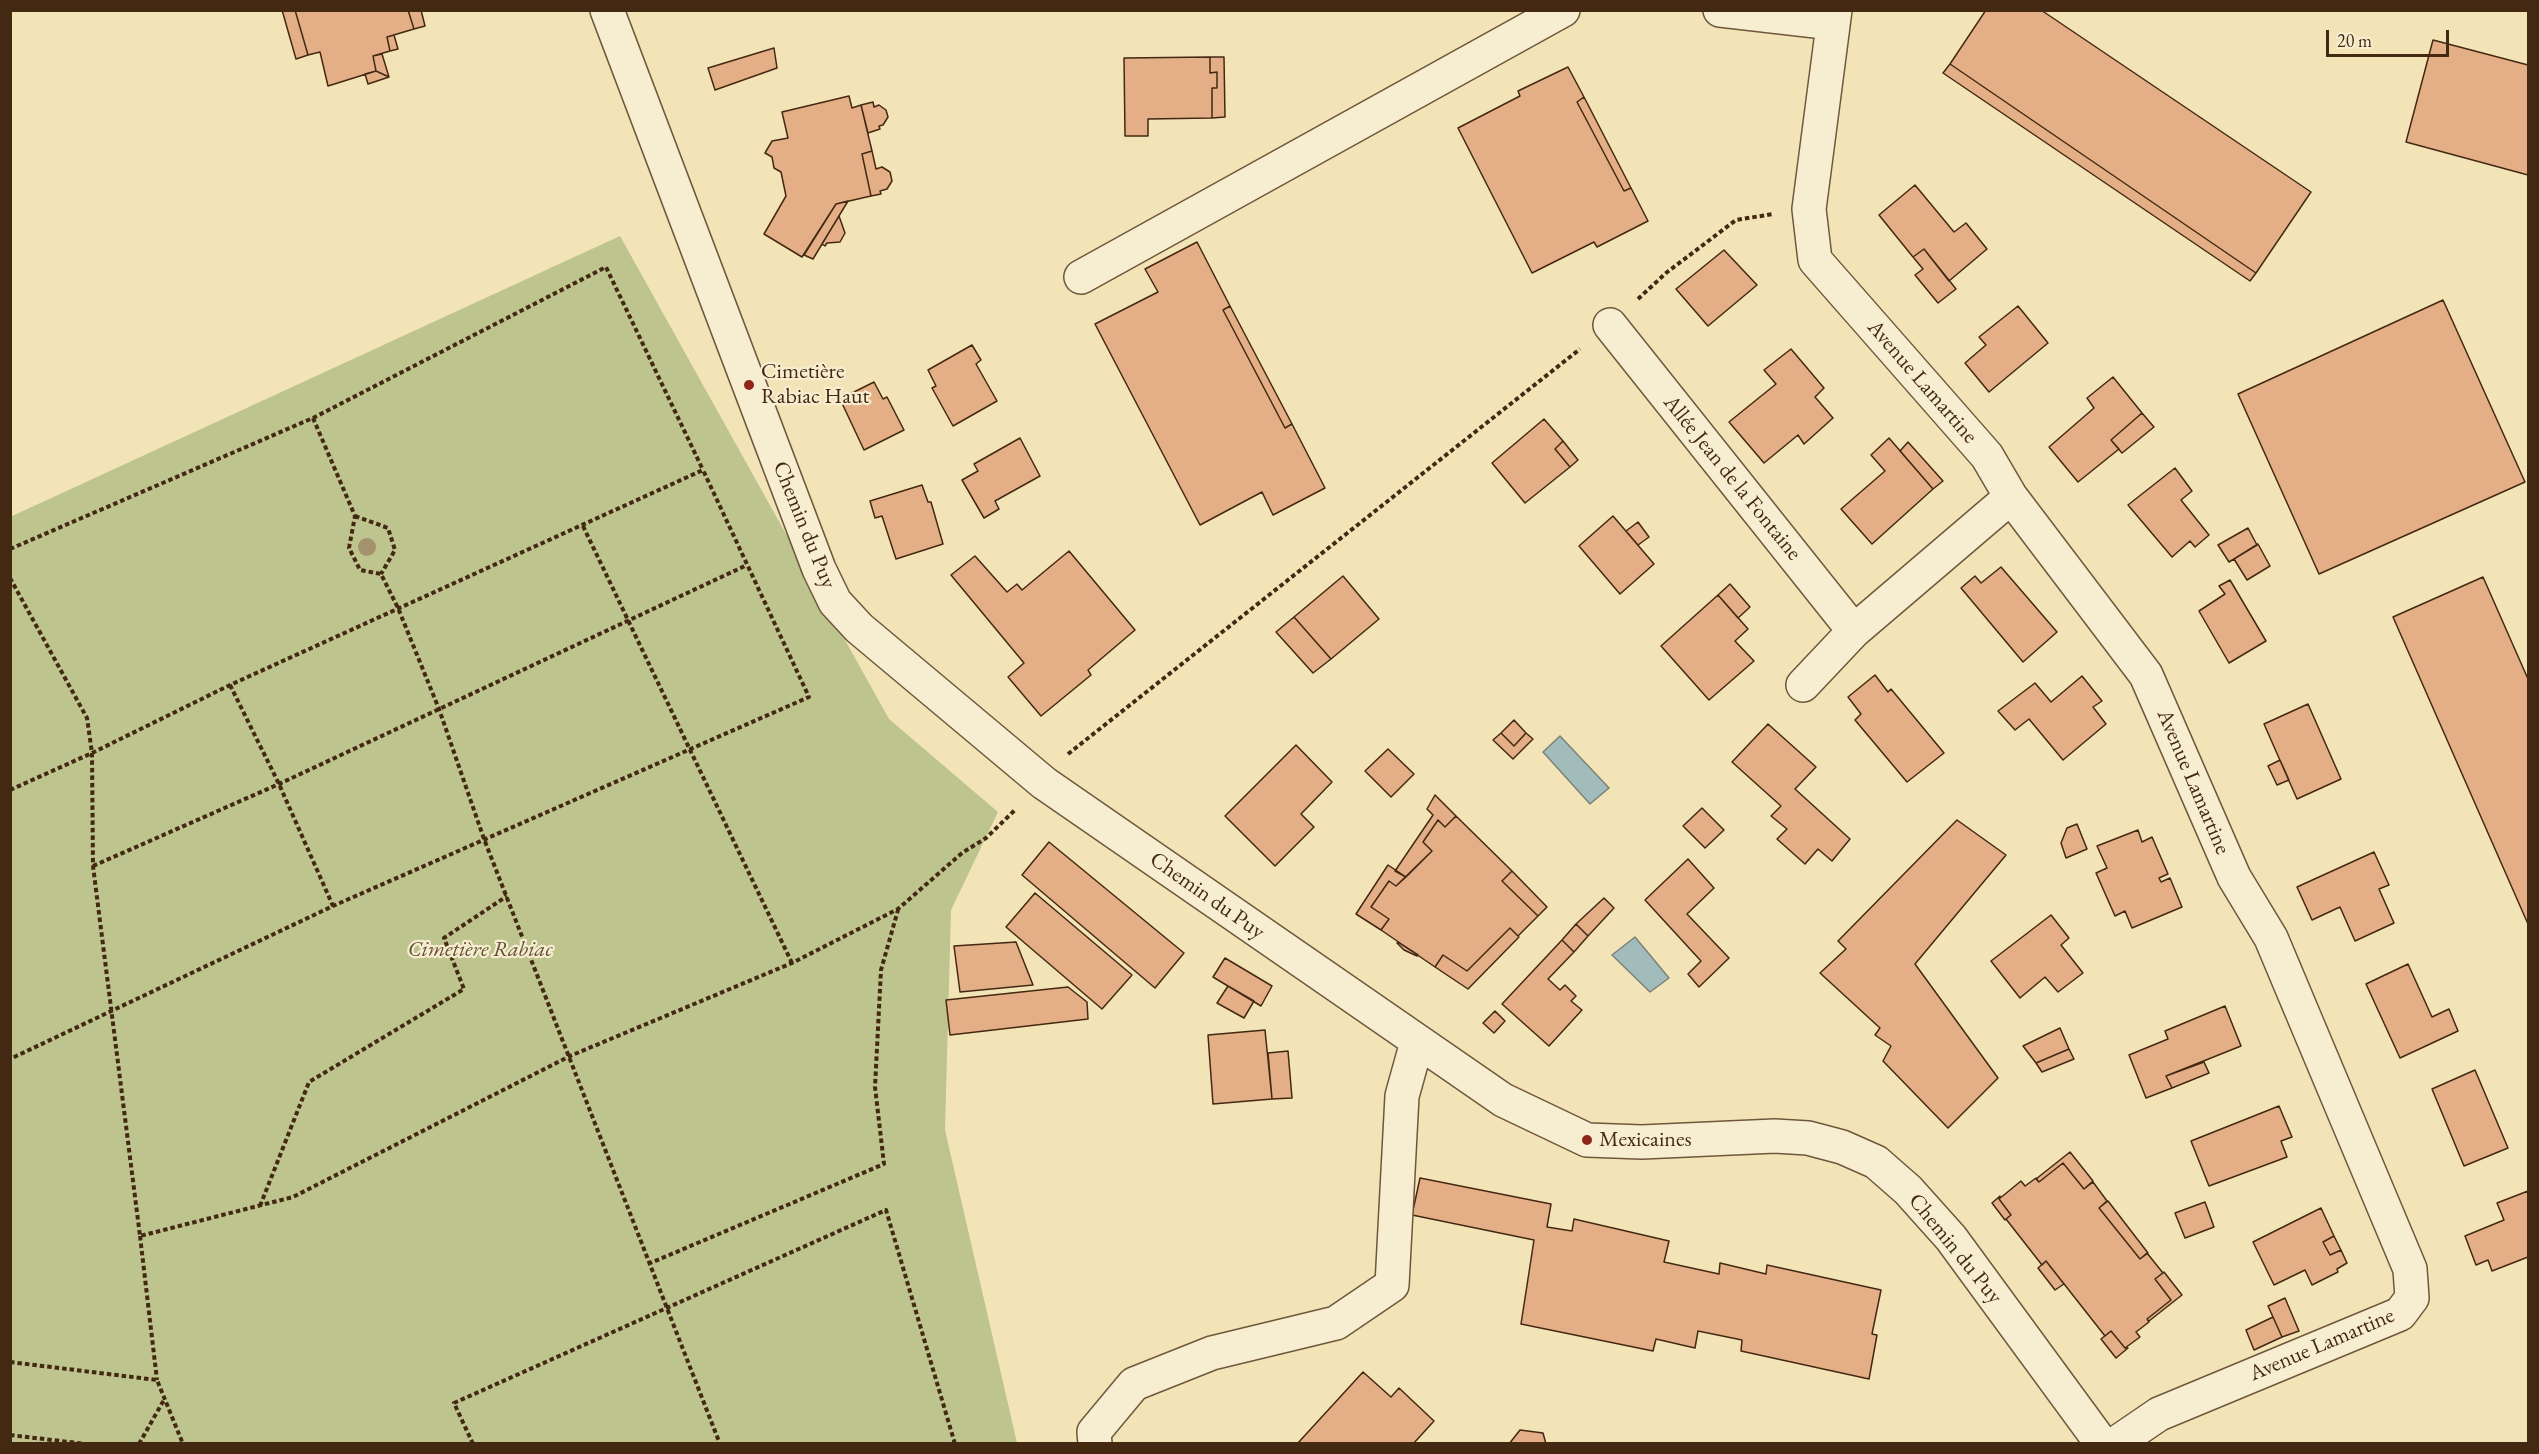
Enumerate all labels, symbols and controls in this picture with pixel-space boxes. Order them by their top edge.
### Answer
scale bar [2329,18,2452,56]
text: 20 m [2337,29,2372,52]
street label: Avenue Lamartine [1861,315,1983,449]
place label: Cimetière Rabiac Haut [761,359,869,410]
marker: Cimetière Rabiac Haut [742,378,756,392]
street label: Allée Jean de la Fontaine [1657,390,1807,566]
street label: Chemin du Puy [767,458,841,592]
street label: Avenue Lamartine [2151,706,2235,858]
street label: Chemin du Puy [1144,847,1270,945]
park label: Cimetière Rabiac [408,937,552,963]
place label: Mexicaines [1599,1127,1692,1153]
marker: Mexicaines [1580,1133,1594,1147]
street label: Chemin du Puy [1902,1188,2008,1310]
street label: Avenue Lamartine [2246,1303,2398,1387]

